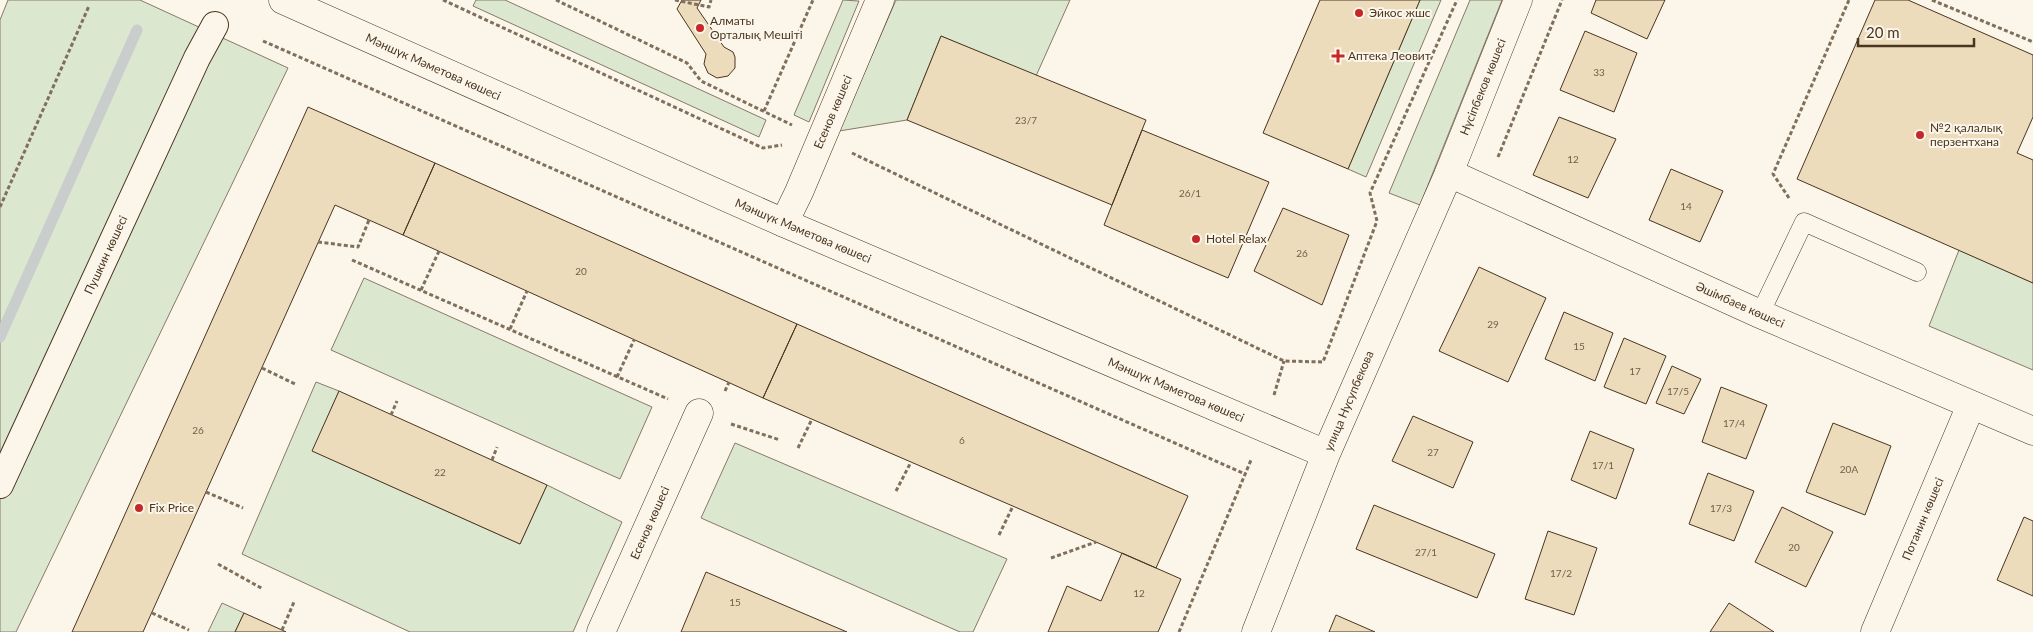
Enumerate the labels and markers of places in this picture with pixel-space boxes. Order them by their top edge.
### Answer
place label: Эйкос жшс [1369,5,1431,20]
marker: Эйкос жшс [1353,7,1365,19]
place label: Алматы Орталық Мешіті [710,13,803,42]
marker: Алматы Орталық Мешіті [694,22,706,34]
place label: Аптека Леовит [1348,48,1431,63]
marker: Аптека Леовит [1332,50,1344,62]
place label: №2 қалалық перзентхана [1930,120,2002,149]
marker: №2 қалалық перзентхана [1914,129,1926,141]
place label: Hotel Relax [1206,231,1266,246]
marker: Hotel Relax [1190,233,1202,245]
place label: Fix Price [149,500,194,515]
marker: Fix Price [133,502,145,514]

